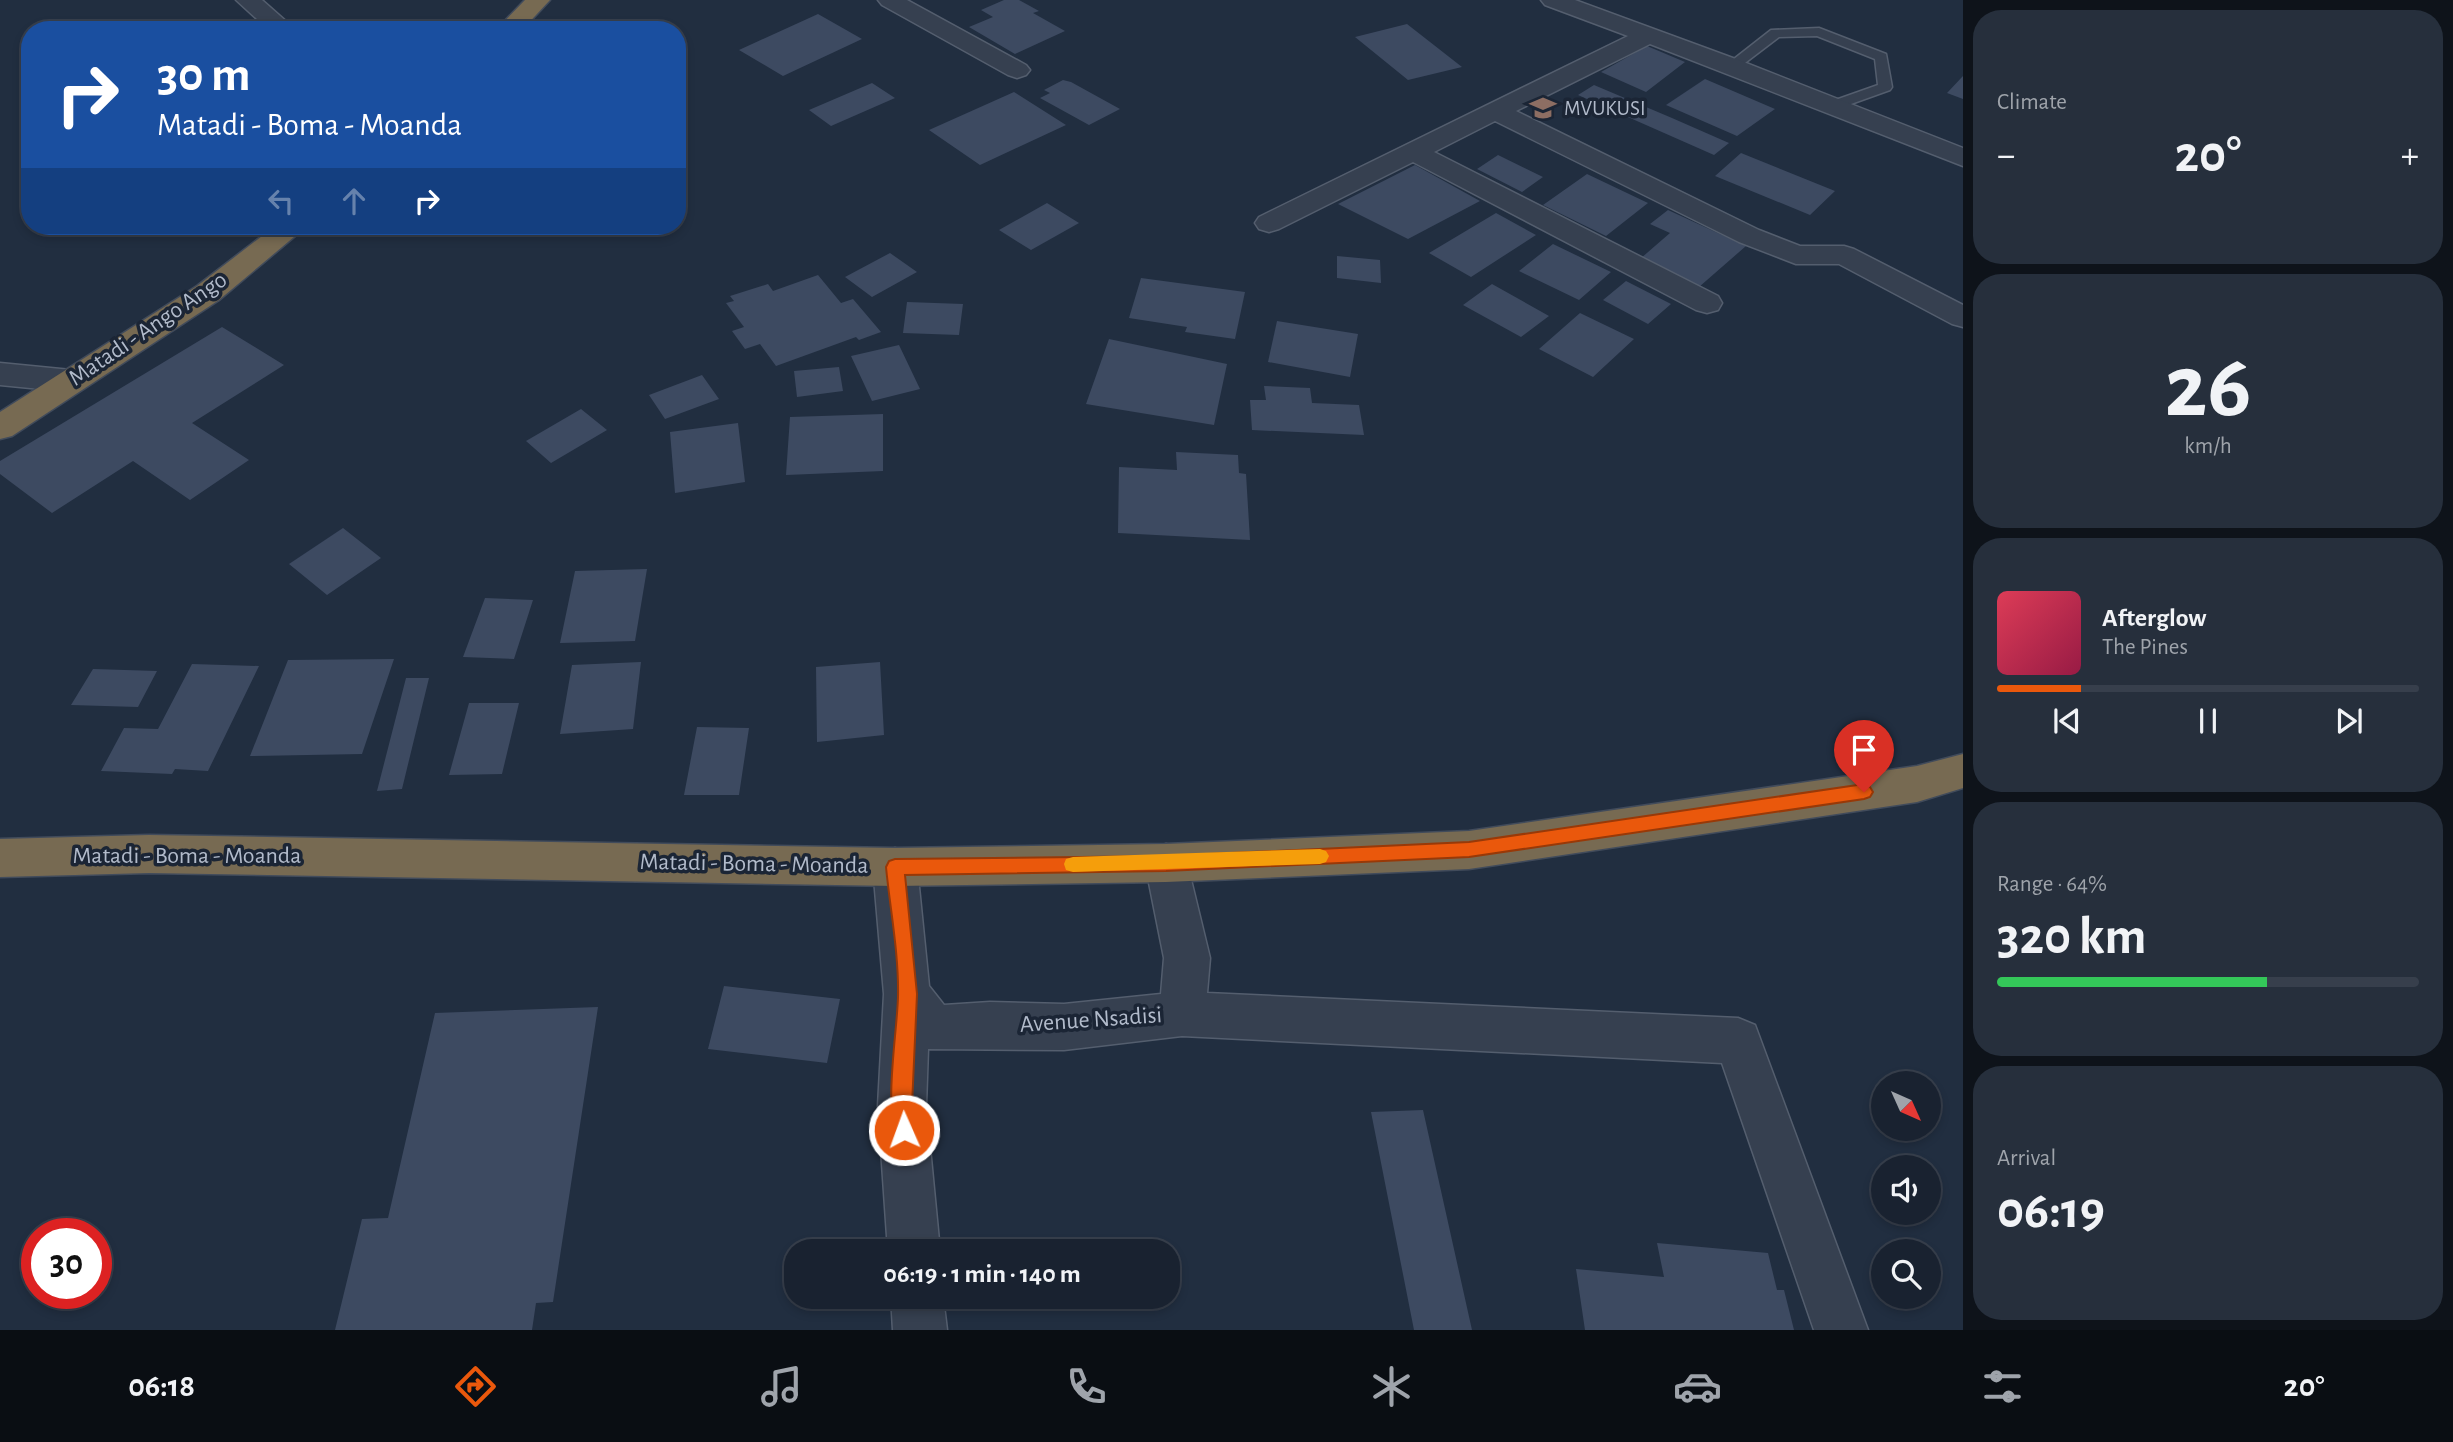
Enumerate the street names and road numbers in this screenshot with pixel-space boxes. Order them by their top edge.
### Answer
street label: Matadi - Ango Ango [65,267,231,391]
street label: Matadi - Boma - Moanda [73,844,301,868]
street label: Matadi - Boma - Moanda [639,850,869,878]
street label: Avenue Nsadisi [1019,1003,1163,1037]

